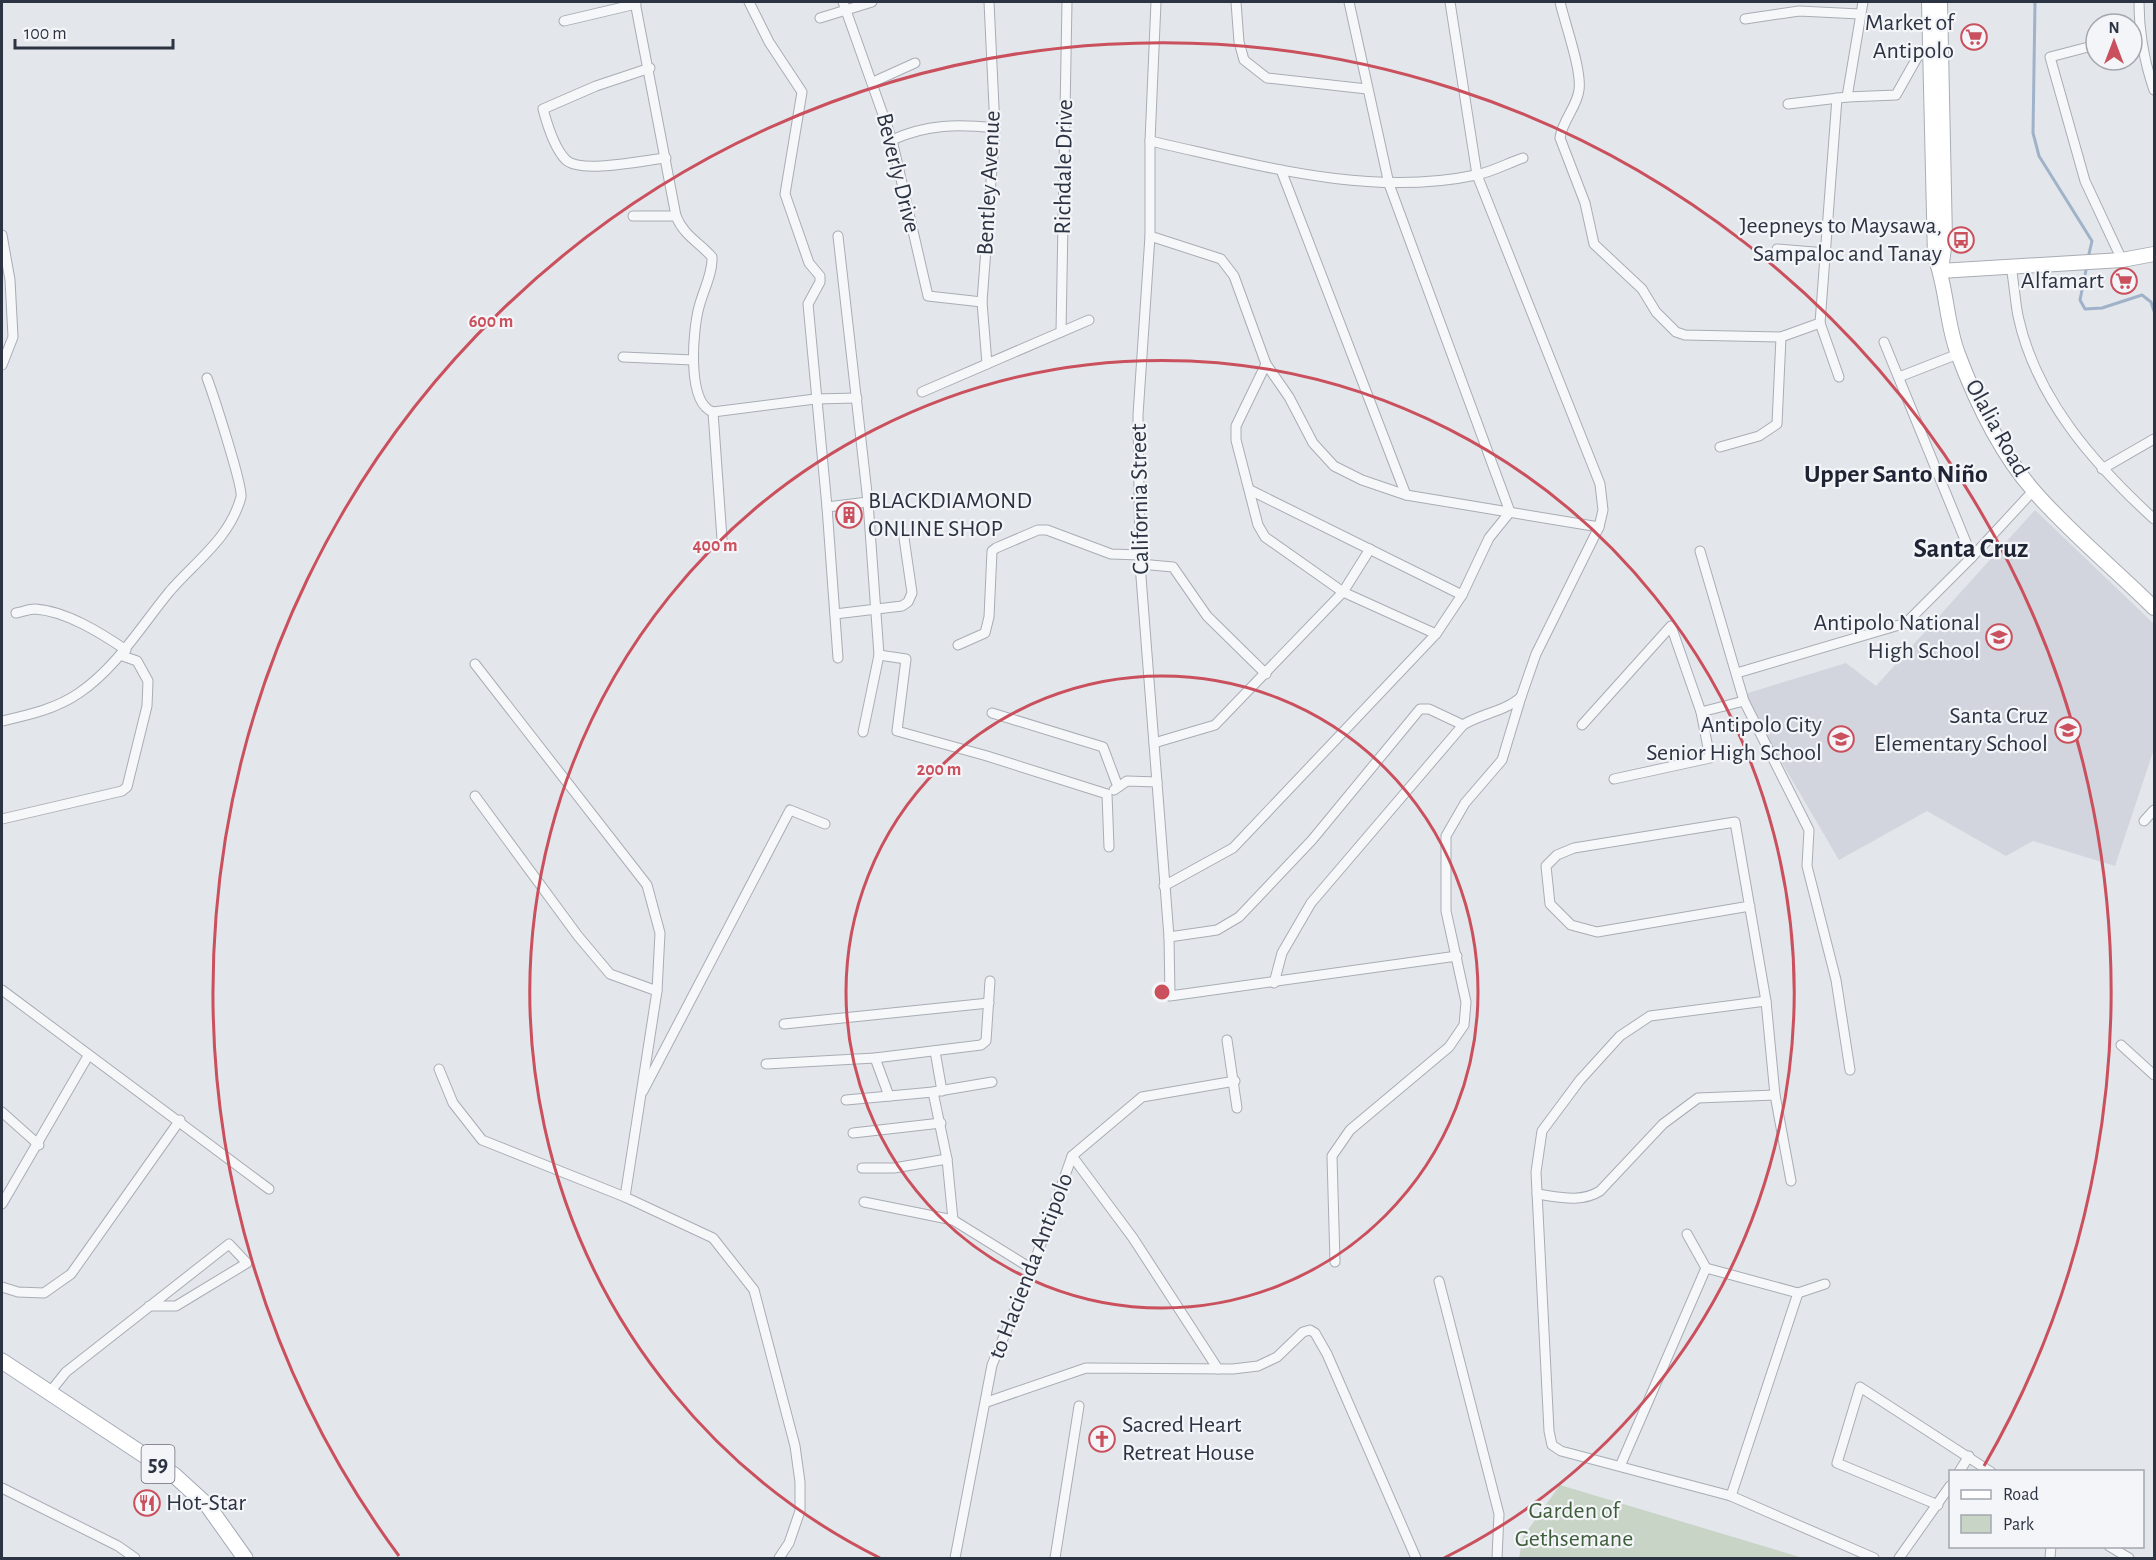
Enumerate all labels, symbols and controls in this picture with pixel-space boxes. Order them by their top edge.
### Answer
place label: Market of Antipolo [1865,11,1956,63]
scale bar [15,12,172,50]
north arrow [2084,12,2144,72]
text: N [2108,20,2120,36]
supermarket icon: Market of Antipolo [1959,22,1989,52]
text: 100 m [24,25,67,43]
street label: Richdale Drive [1051,99,1077,235]
street label: Bentley Avenue [973,110,1005,256]
street label: Beverly Drive [872,111,924,235]
place label: Jeepneys to Maysawa, Sampaloc and Tanay [1740,214,1942,266]
bus stop icon: Jeepneys to Maysawa, Sampaloc and Tanay [1946,225,1976,255]
supermarket icon: Alfamart [2109,266,2139,296]
place label: Alfamart [2021,269,2104,293]
text: 600 m [469,313,513,331]
street label: Olalia Road [1961,375,2033,481]
street label: California Street [1127,423,1153,575]
district label: Upper Santo Niño [1804,461,1988,487]
place label: BLACKDIAMOND ONLINE SHOP [868,489,1032,541]
building icon: BLACKDIAMOND ONLINE SHOP [834,500,864,530]
district label: Santa Cruz [1914,535,2028,562]
text: 400 m [692,537,738,555]
place label: Antipolo National High School [1813,611,1980,663]
school or university icon: Antipolo National High School [1984,622,2014,652]
place label: Santa Cruz Elementary School [1874,704,2048,756]
place label: Antipolo City Senior High School [1646,713,1822,765]
school or university icon: Santa Cruz Elementary School [2053,715,2083,745]
school or university icon: Antipolo City Senior High School [1826,724,1856,754]
text: 200 m [917,761,961,779]
centre of rings [1152,982,1172,1002]
street label: to Hacienda Antipolo [984,1170,1078,1362]
place label: Sacred Heart Retreat House [1122,1413,1255,1465]
church icon: Sacred Heart Retreat House [1087,1424,1117,1454]
road number: 59 [142,1445,174,1483]
legend [1949,1470,2144,1548]
text: Road [2003,1486,2039,1504]
restaurant icon: Hot-Star [132,1488,162,1518]
place label: Hot-Star [166,1491,246,1515]
park label: Garden of Gethsemane [1515,1499,1633,1551]
text: Park [2003,1516,2035,1534]

